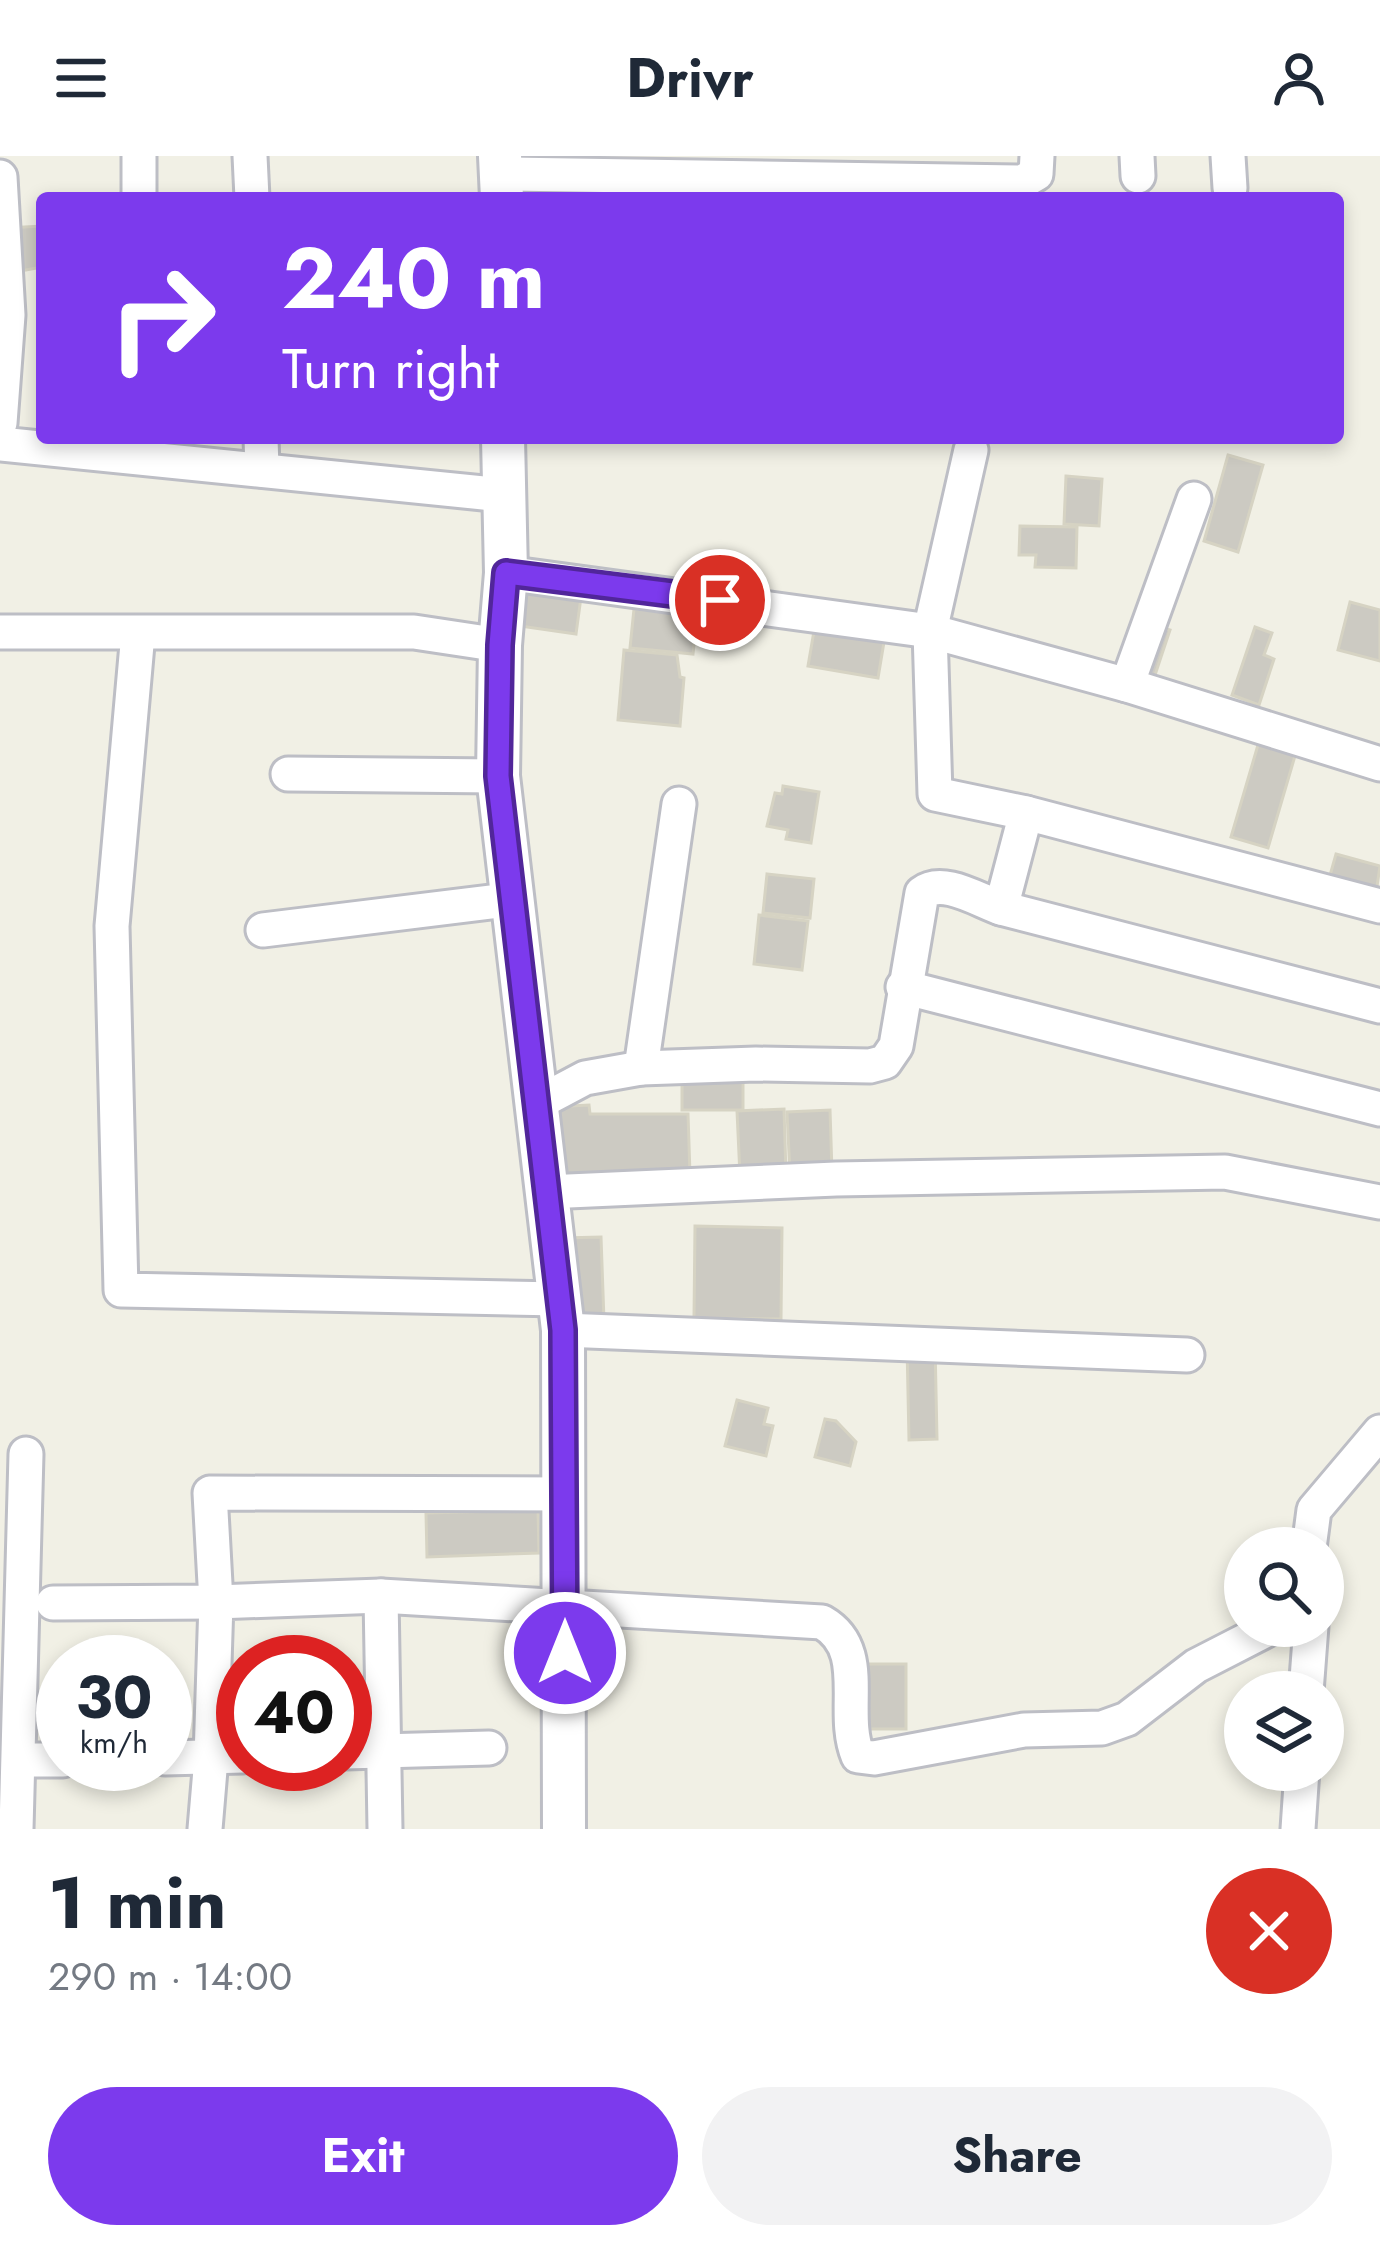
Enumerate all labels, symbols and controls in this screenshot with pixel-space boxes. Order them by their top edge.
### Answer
text: Drivr [626,39,754,117]
icon: menu [48,45,114,111]
icon: person [1266,45,1332,111]
text: 240 m [282,218,545,340]
icon: right [84,240,240,396]
text: Turn right [282,330,499,408]
pin [669,549,771,651]
icon: arrive [687,567,753,633]
map controls [1224,1527,1344,1791]
button: search [1224,1527,1344,1647]
position arrow [502,1590,628,1716]
speed limit sign: 40 [216,1635,372,1791]
text: 30 [76,1654,152,1741]
button: layers [1224,1671,1344,1791]
text: km/h [80,1721,148,1764]
text: 1 min [48,1851,227,1955]
button: close [1206,1868,1332,1994]
text: 290 m · 14:00 [48,1948,292,2005]
button: Exit [48,2087,678,2225]
button: Share [702,2087,1332,2225]

